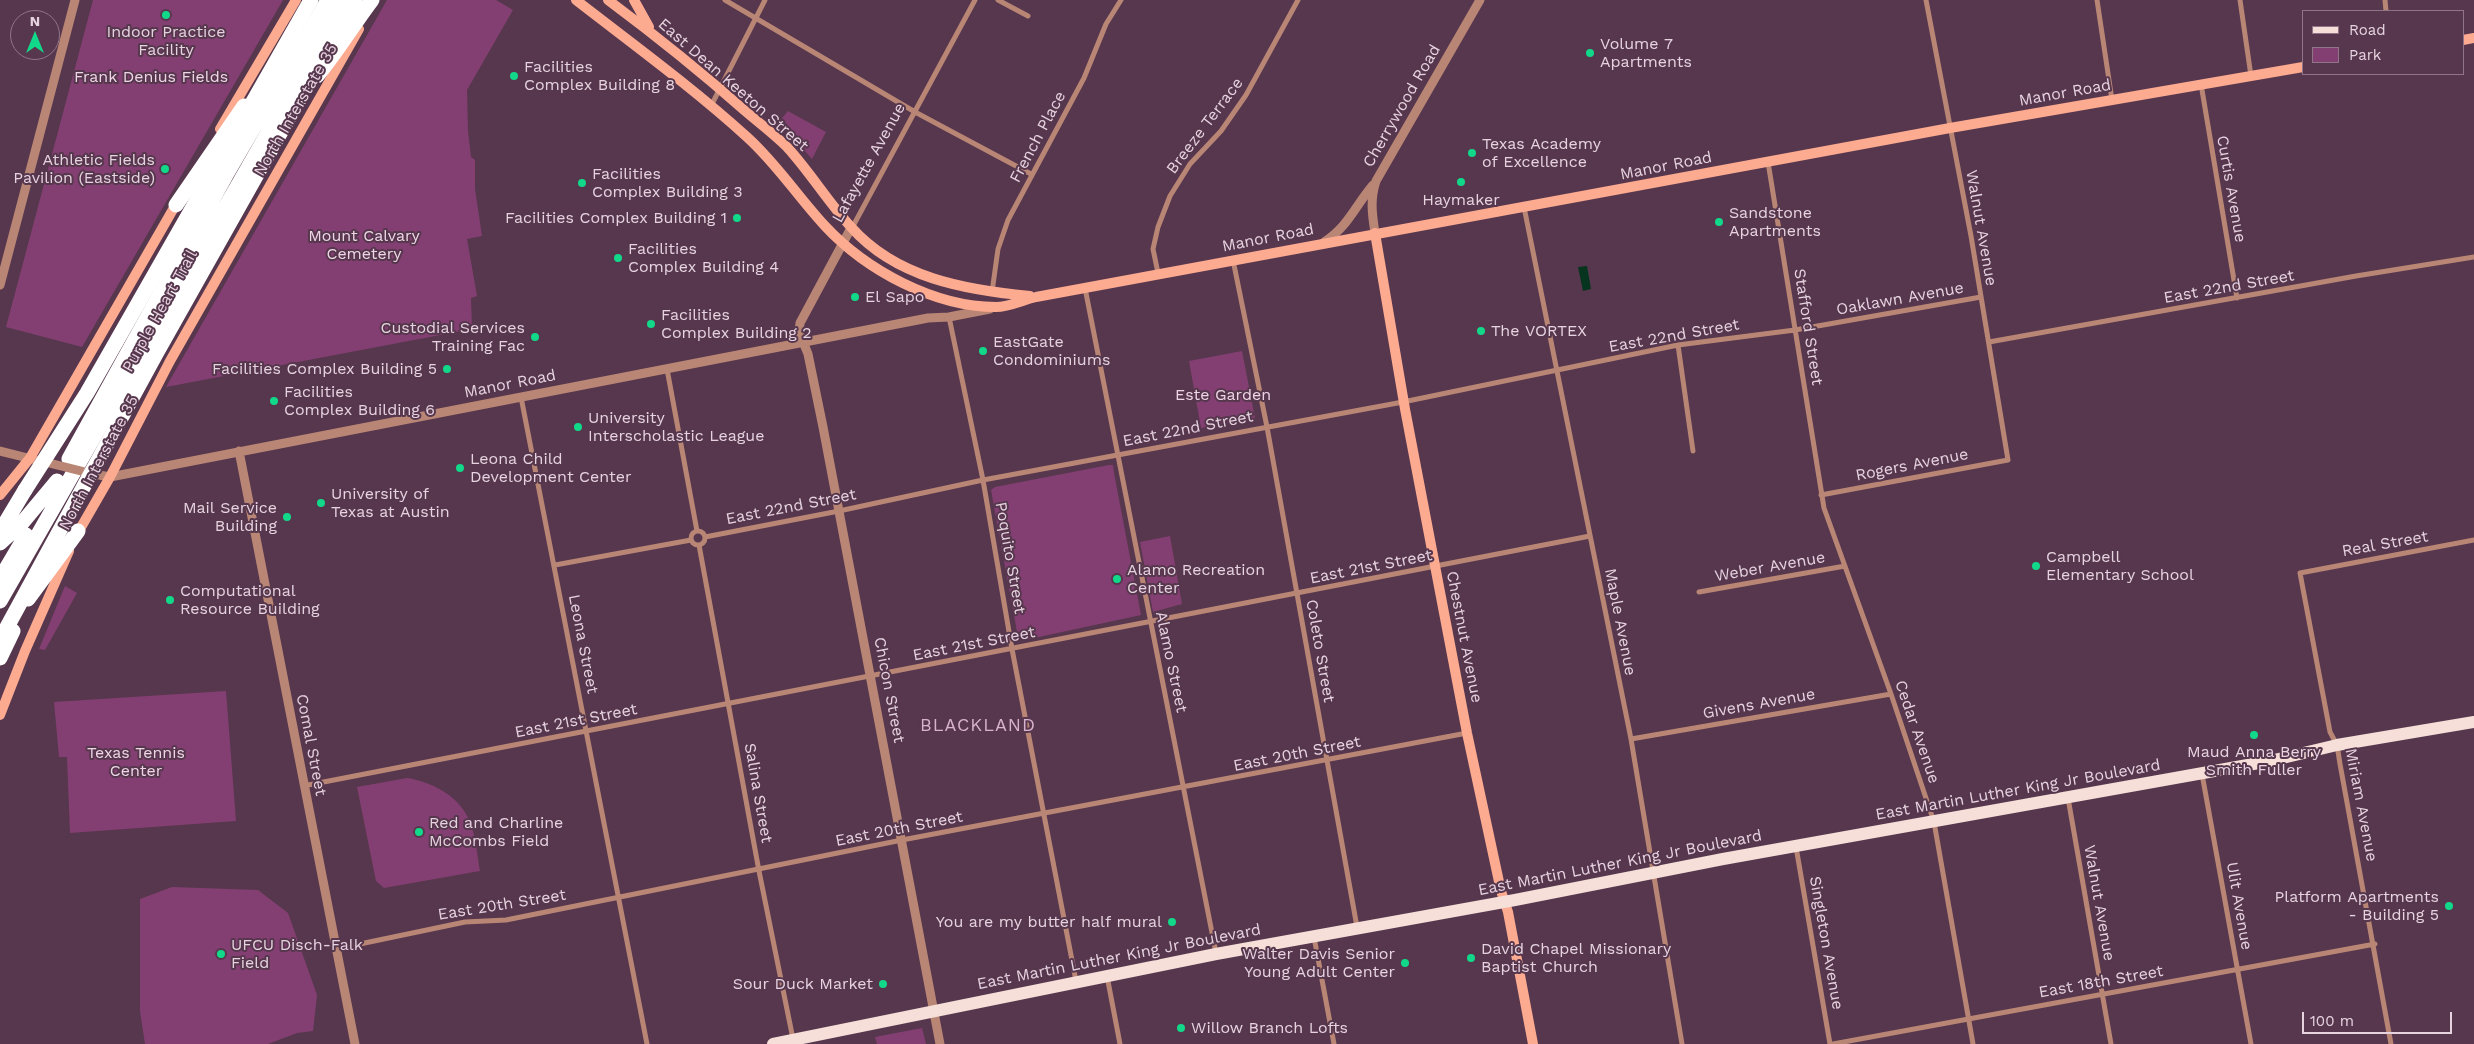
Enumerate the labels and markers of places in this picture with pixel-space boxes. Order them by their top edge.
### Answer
marker: Indoor Practice Facility [160,9,172,21]
place label: Indoor Practice Facility [106,22,226,60]
place label: Volume 7 Apartments [1600,34,1692,72]
marker: Volume 7 Apartments [1584,47,1596,59]
place label: Facilities Complex Building 8 [524,57,675,95]
marker: Facilities Complex Building 8 [508,70,520,82]
place label: Texas Academy of Excellence [1482,134,1601,172]
marker: Texas Academy of Excellence [1466,147,1478,159]
place label: Athletic Fields Pavilion (Eastside) [13,150,155,188]
marker: Athletic Fields Pavilion (Eastside) [159,163,171,175]
place label: Facilities Complex Building 3 [592,164,743,202]
marker: Haymaker [1455,176,1467,188]
marker: Facilities Complex Building 3 [576,177,588,189]
place label: Haymaker [1422,190,1500,210]
place label: Sandstone Apartments [1729,203,1821,241]
place label: Facilities Complex Building 1 [505,208,727,228]
marker: Facilities Complex Building 1 [731,212,743,224]
marker: Sandstone Apartments [1713,216,1725,228]
place label: Facilities Complex Building 4 [628,239,779,277]
marker: Facilities Complex Building 4 [612,252,624,264]
place label: El Sapo [865,287,924,307]
marker: El Sapo [849,291,861,303]
place label: Facilities Complex Building 2 [661,305,812,343]
place label: Custodial Services Training Fac [381,318,525,356]
marker: Facilities Complex Building 2 [645,318,657,330]
place label: The VORTEX [1491,321,1587,341]
marker: The VORTEX [1475,325,1487,337]
marker: Custodial Services Training Fac [529,331,541,343]
place label: EastGate Condominiums [993,332,1110,370]
marker: EastGate Condominiums [977,345,989,357]
place label: Facilities Complex Building 5 [212,359,437,379]
marker: Facilities Complex Building 5 [441,363,453,375]
place label: Facilities Complex Building 6 [284,382,435,420]
marker: Facilities Complex Building 6 [268,395,280,407]
place label: University Interscholastic League [588,408,764,446]
marker: University Interscholastic League [572,421,584,433]
place label: Leona Child Development Center [470,449,632,487]
marker: Leona Child Development Center [454,462,466,474]
place label: University of Texas at Austin [331,484,450,522]
marker: University of Texas at Austin [315,497,327,509]
place label: Mail Service Building [183,498,277,536]
marker: Mail Service Building [281,511,293,523]
place label: Campbell Elementary School [2046,547,2194,585]
place label: Alamo Recreation Center [1127,560,1265,598]
marker: Campbell Elementary School [2030,560,2042,572]
marker: Alamo Recreation Center [1111,573,1123,585]
place label: Computational Resource Building [180,581,320,619]
marker: Computational Resource Building [164,594,176,606]
marker: Maud Anna Berry Smith Fuller [2248,729,2260,741]
place label: Maud Anna Berry Smith Fuller [2187,742,2321,780]
place label: Red and Charline McCombs Field [429,813,563,851]
marker: Red and Charline McCombs Field [413,826,425,838]
place label: Platform Apartments - Building 5 [2275,887,2439,925]
marker: Platform Apartments - Building 5 [2443,900,2455,912]
place label: You are my butter half mural [936,912,1162,932]
marker: You are my butter half mural [1166,916,1178,928]
place label: UFCU Disch-Falk Field [231,935,363,973]
place label: David Chapel Missionary Baptist Church [1481,939,1671,977]
place label: Walter Davis Senior Young Adult Center [1242,944,1395,982]
marker: UFCU Disch-Falk Field [215,948,227,960]
marker: David Chapel Missionary Baptist Church [1465,952,1477,964]
marker: Walter Davis Senior Young Adult Center [1399,957,1411,969]
place label: Sour Duck Market [733,974,873,994]
marker: Sour Duck Market [877,978,889,990]
place label: Willow Branch Lofts [1191,1018,1348,1038]
marker: Willow Branch Lofts [1175,1022,1187,1034]

